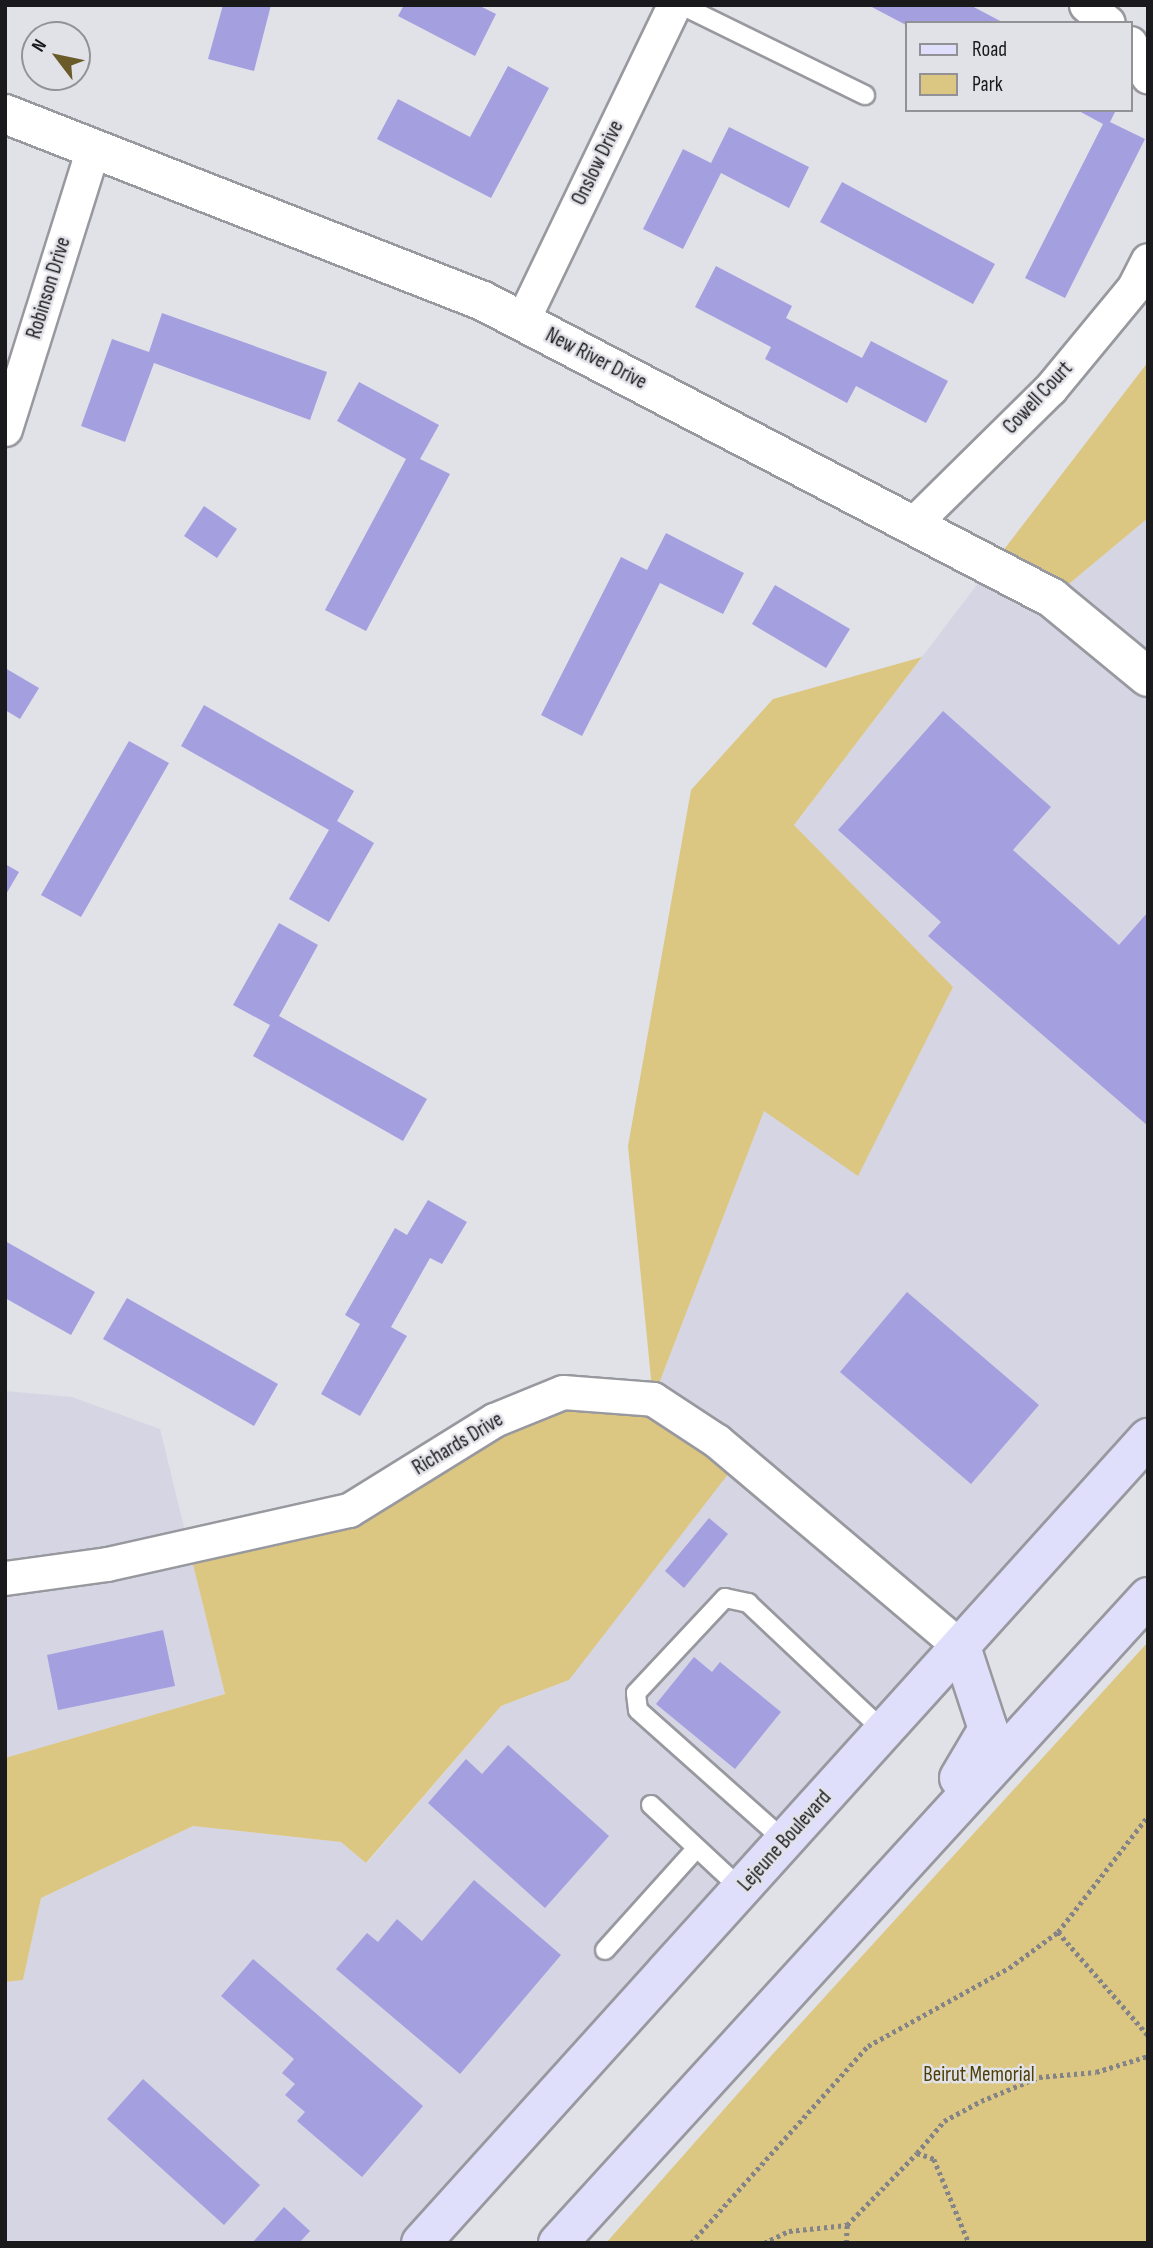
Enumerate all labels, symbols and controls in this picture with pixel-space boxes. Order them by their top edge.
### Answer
north arrow [21,21,91,91]
legend [904,21,1132,112]
text: N [27,35,52,56]
text: Road [972,37,1007,62]
text: Park [972,72,1003,97]
street label: Onslow Drive [567,116,629,210]
street label: Robinson Drive [22,234,76,342]
street label: New River Drive [541,323,651,395]
street label: Cowell Court [998,356,1078,440]
street label: Richards Drive [408,1407,508,1481]
street label: Lejeune Boulevard [733,1785,837,1897]
park label: Beirut Memorial [923,2062,1035,2088]

